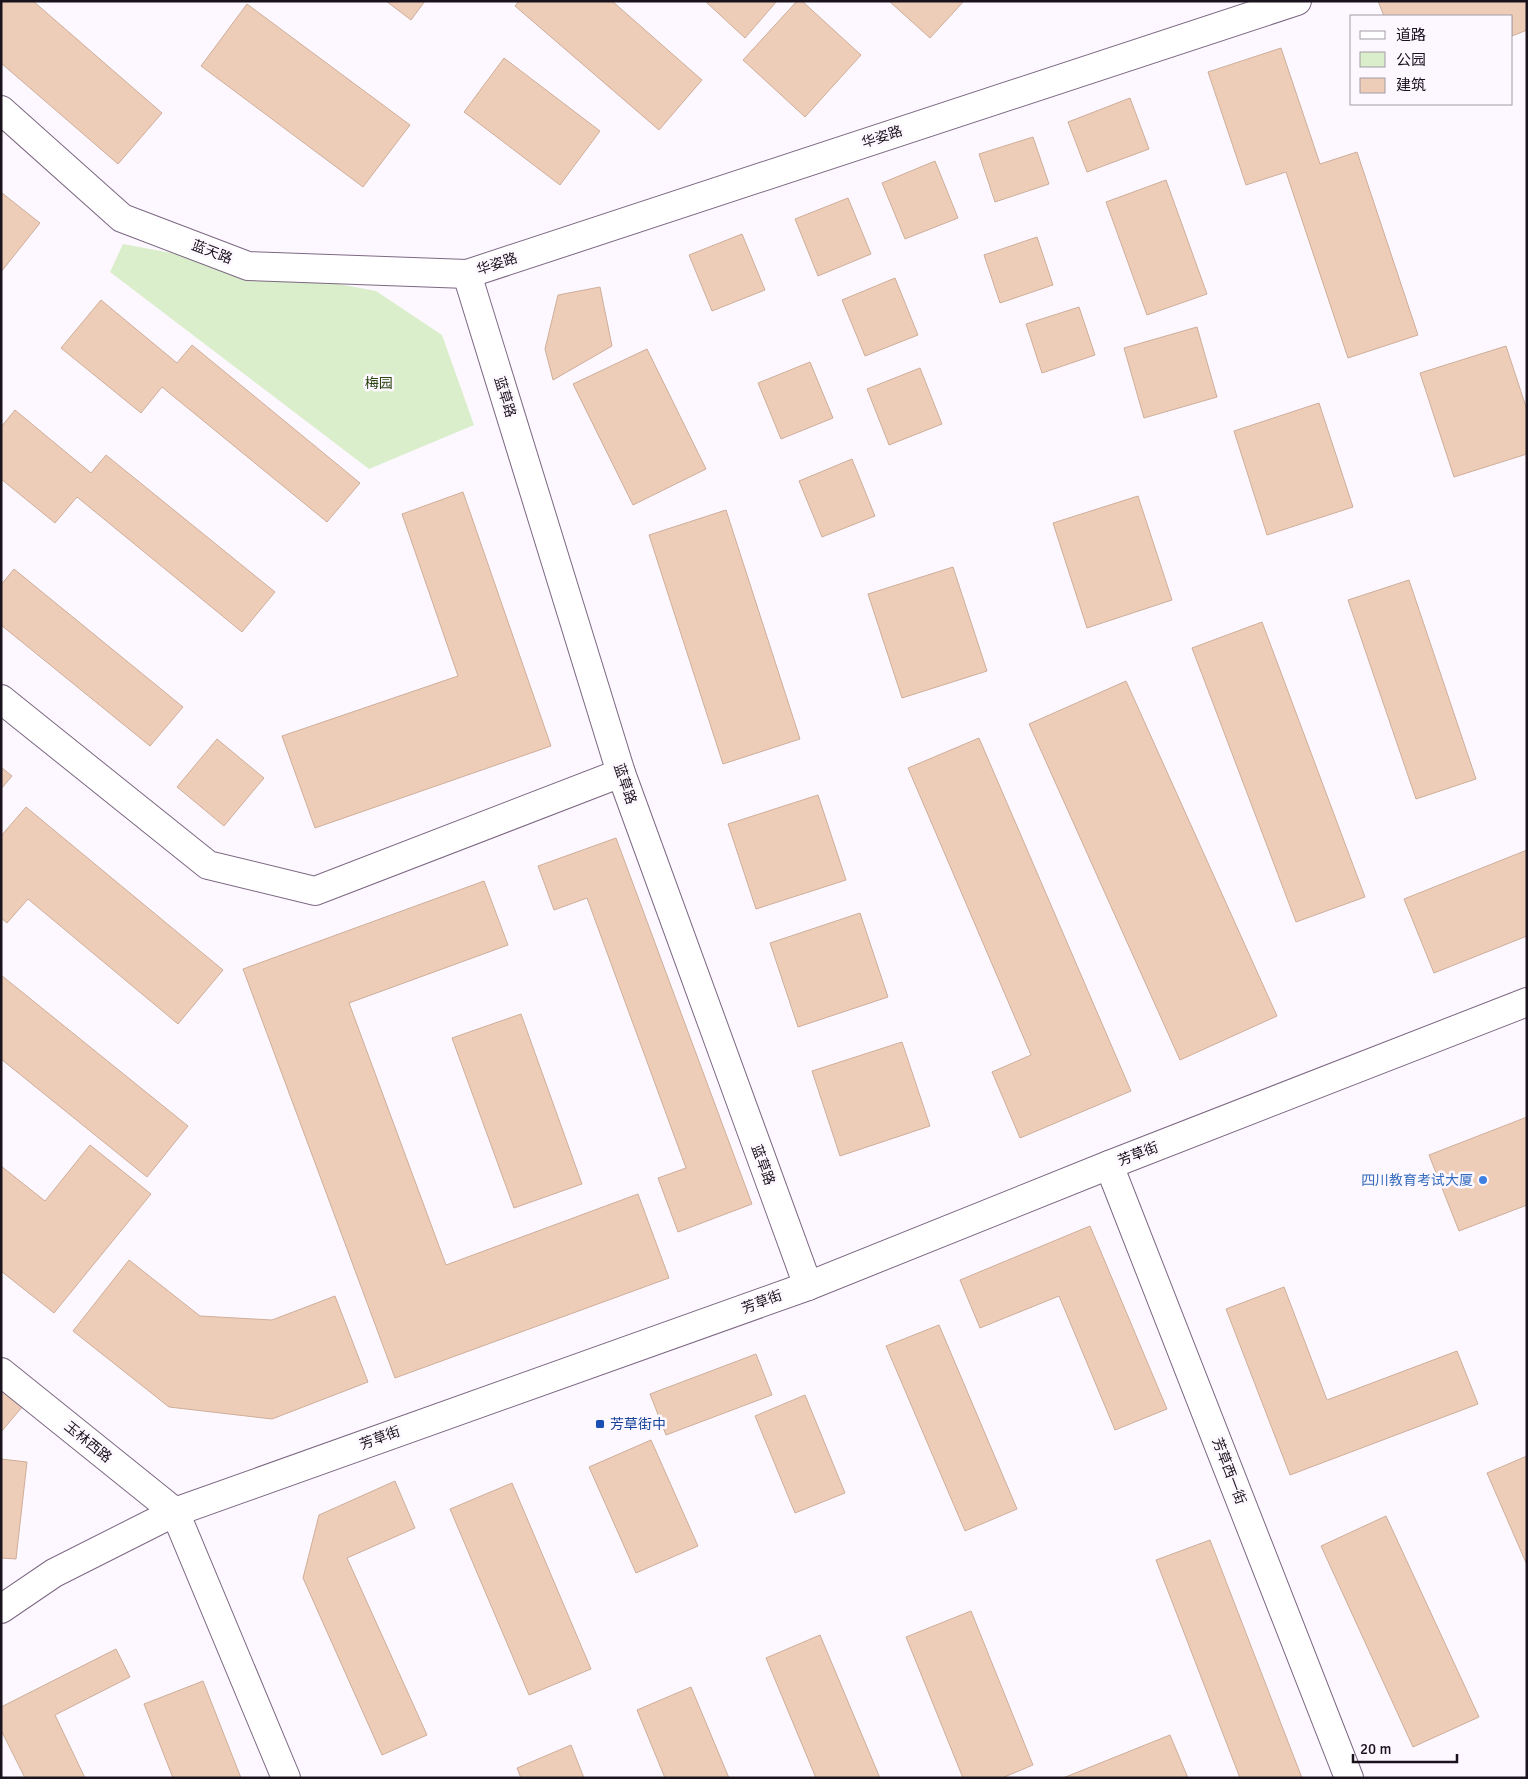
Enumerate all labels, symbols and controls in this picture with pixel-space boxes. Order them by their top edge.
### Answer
legend [1350,15,1513,105]
text: 道路 [1396,26,1426,44]
text: 公园 [1396,51,1426,69]
text: 建筑 [1396,76,1426,94]
street label: 华姿路 [859,122,905,152]
street label: 蓝天路 [189,237,235,267]
street label: 华姿路 [474,249,520,279]
street label: 蓝草路 [491,374,519,420]
park label: 梅园 [365,375,393,392]
street label: 蓝草路 [610,761,640,807]
street label: 芳草街 [1115,1139,1161,1169]
street label: 蓝草路 [748,1142,778,1188]
place label: 四川教育考试大厦 [1361,1172,1473,1189]
marker: 四川教育考试大厦 [1477,1174,1489,1186]
street label: 芳草街 [739,1287,785,1317]
place label: 芳草街中 [610,1416,666,1433]
street label: 玉林西路 [61,1418,115,1466]
marker: 芳草街中 [594,1418,606,1430]
street label: 芳草街 [357,1423,403,1453]
street label: 芳草西一街 [1209,1435,1249,1507]
scale bar [1353,1732,1457,1764]
text: 20 m [1360,1740,1391,1758]

